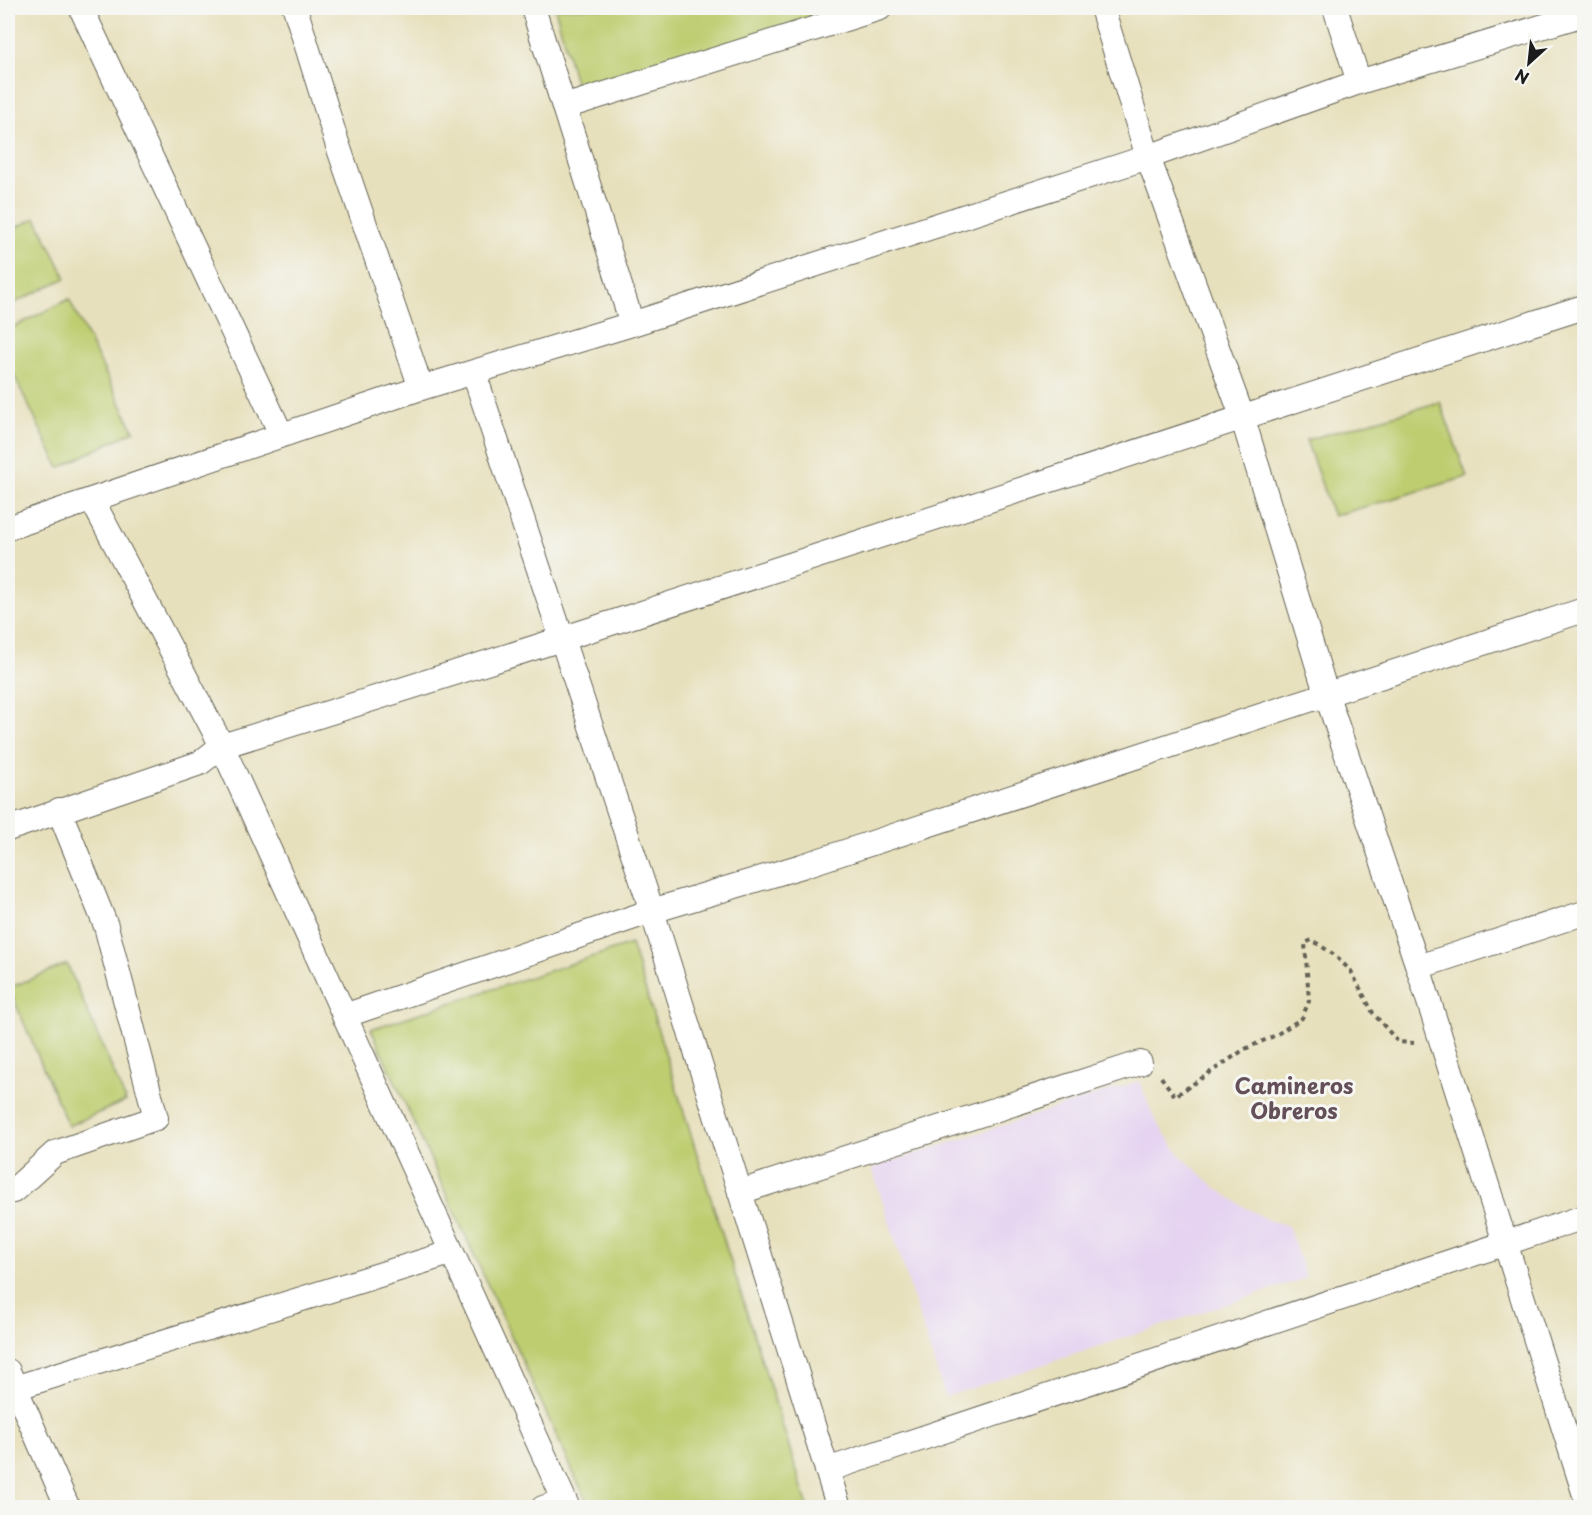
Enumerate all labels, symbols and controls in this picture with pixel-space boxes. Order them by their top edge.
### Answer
north arrow [1499,33,1559,93]
text: N [1511,64,1533,91]
district label: Camineros Obreros [1235,1068,1353,1126]

